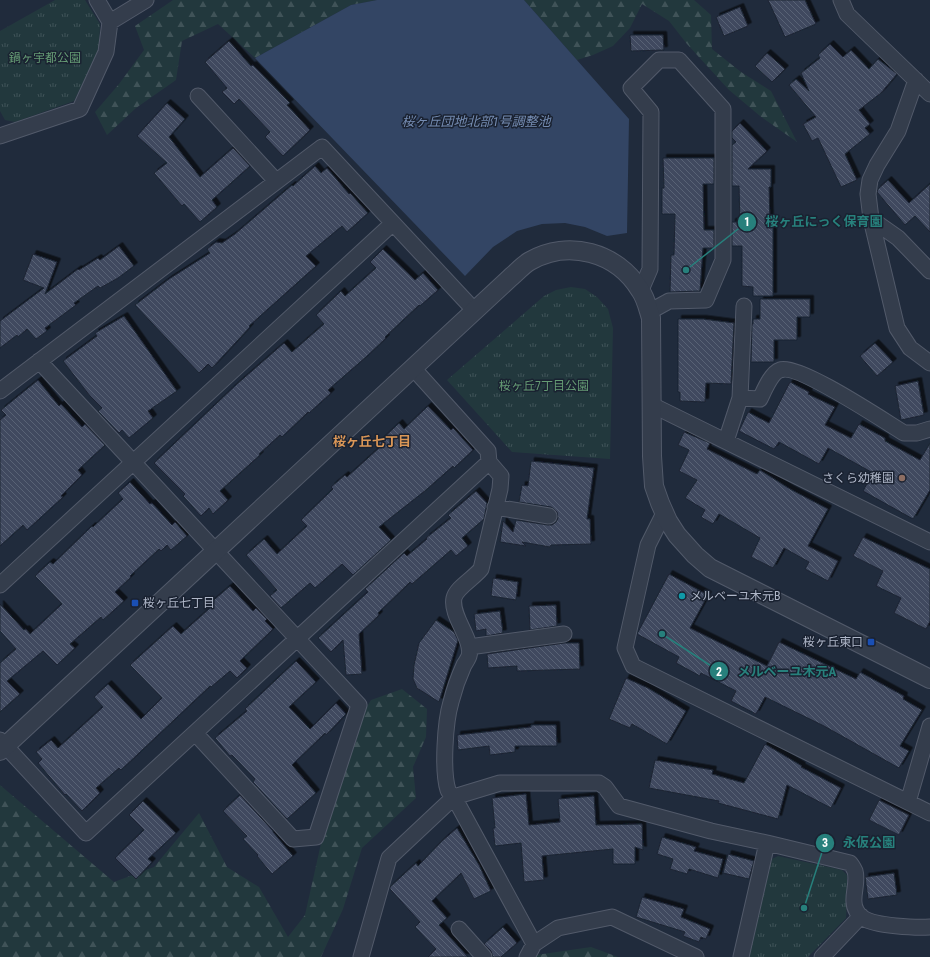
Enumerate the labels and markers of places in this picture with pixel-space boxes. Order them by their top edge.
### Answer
callout: 桜ヶ丘にっく保育園 [737,209,890,234]
place label: さくら幼稚園 [822,471,894,485]
marker: さくら幼稚園 [897,473,907,483]
place label: メルベーユ木元B [690,589,781,603]
marker: メルベーユ木元B [677,591,687,601]
place label: 桜ヶ丘七丁目 [143,596,215,610]
marker: 桜ヶ丘七丁目 [130,598,140,608]
place label: 桜ヶ丘東口 [803,635,863,649]
marker: 桜ヶ丘東口 [866,637,876,647]
callout: メルベーユ木元A [709,659,844,684]
callout: 永仮公園 [815,830,903,855]

